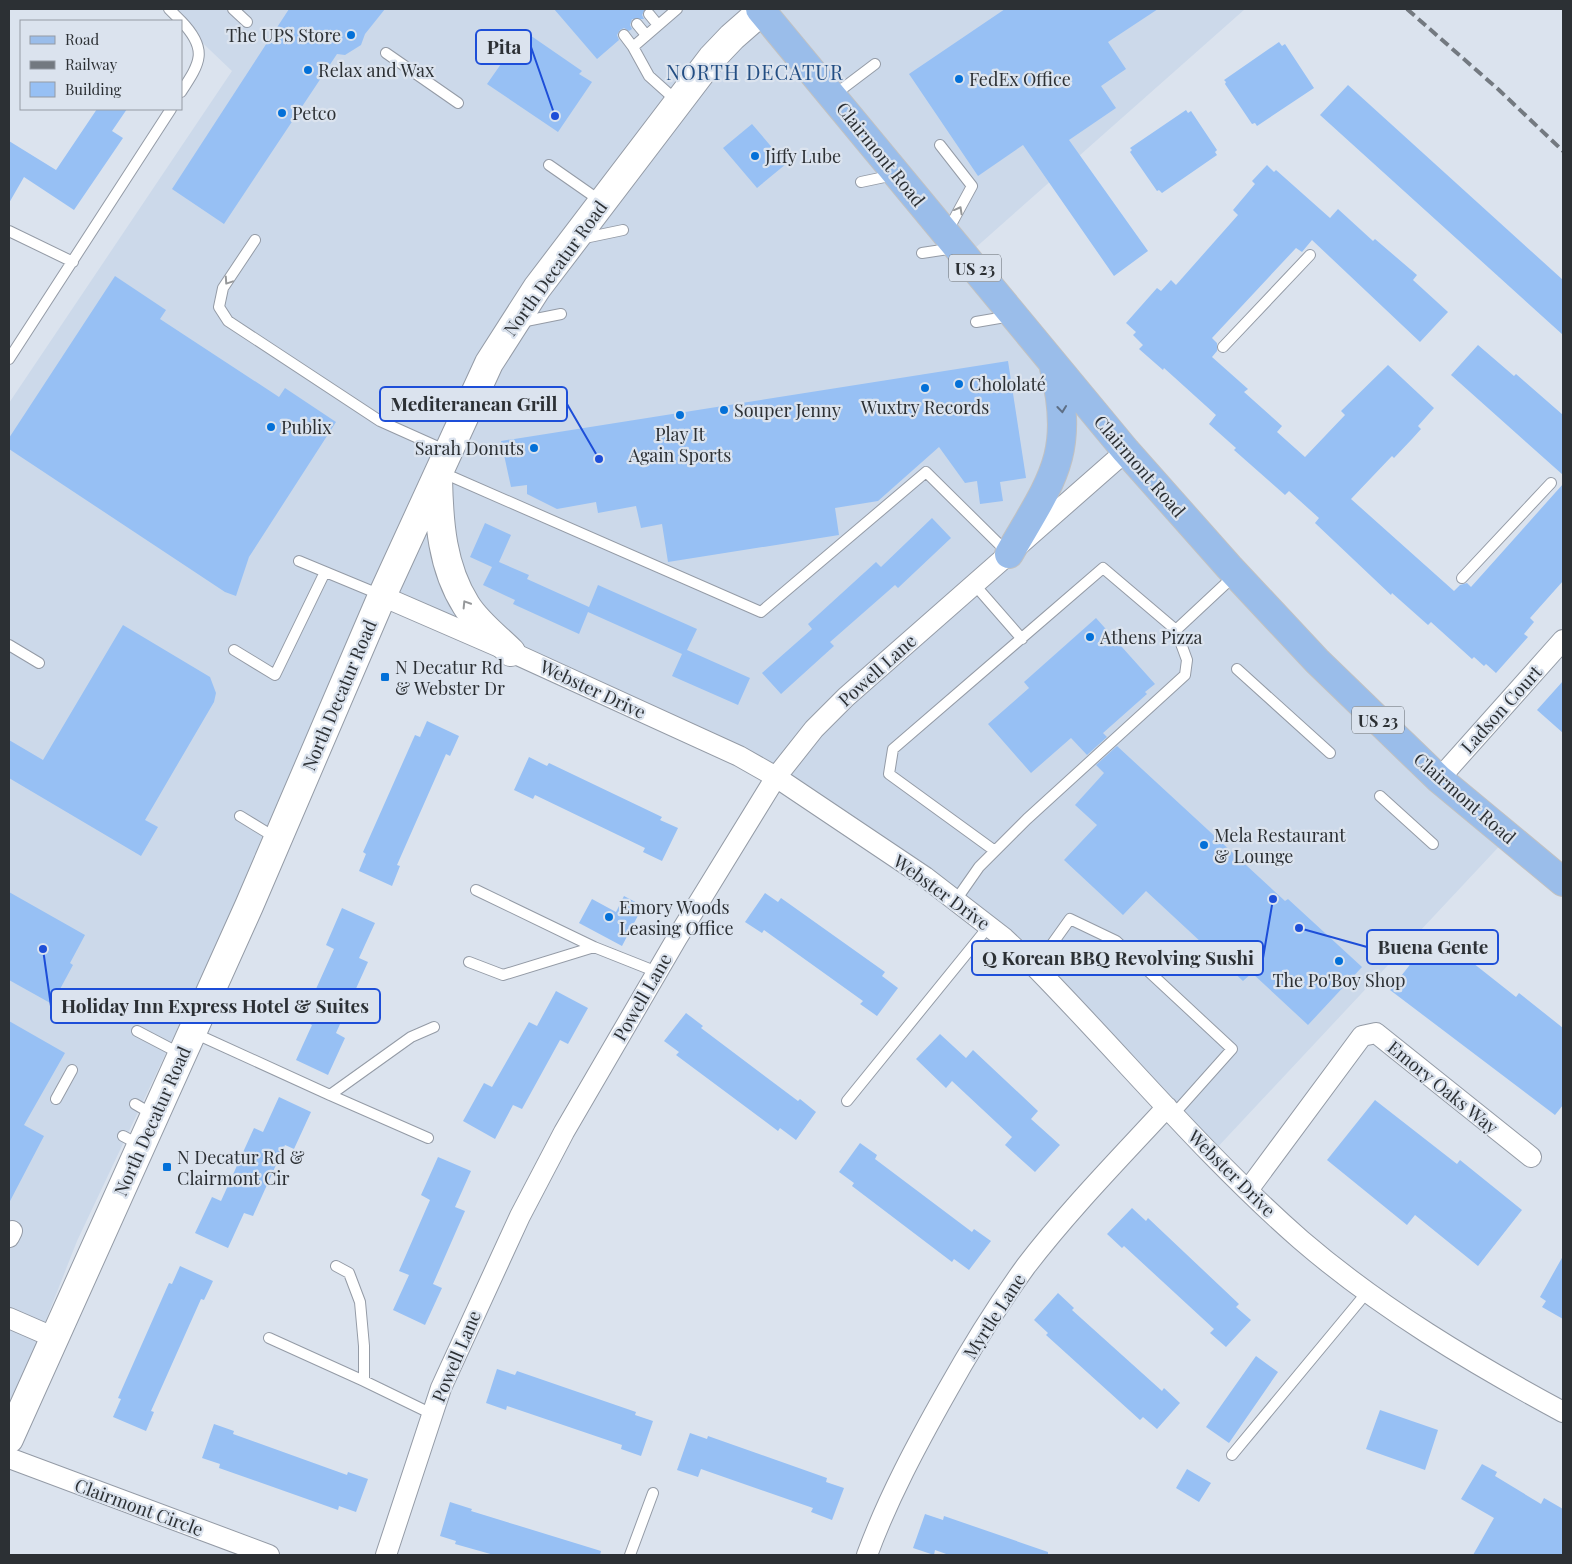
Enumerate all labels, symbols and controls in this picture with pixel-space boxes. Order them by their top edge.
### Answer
legend [20,20,182,110]
place label: The UPS Store [226,23,341,47]
text: Road [65,29,99,49]
marker: The UPS Store [345,29,357,41]
callout: Pita [476,30,531,64]
text: Pita [487,33,522,59]
text: Railway [65,54,118,74]
place label: Relax and Wax [318,58,435,82]
district label: NORTH DECATUR [666,58,844,85]
marker: Relax and Wax [302,64,314,76]
place label: FedEx Office [969,67,1071,91]
marker: FedEx Office [953,73,965,85]
text: Building [65,79,122,99]
street label: Clairmont Road [831,97,931,212]
place label: Petco [292,101,337,125]
marker: Petco [276,107,288,119]
place label: Jiffy Lube [764,144,841,168]
marker: Jiffy Lube [749,150,761,162]
street label: North Decatur Road [498,195,612,340]
one-way arrow [953,206,963,215]
road number: US 23 [949,254,1001,282]
one-way arrow [225,275,234,284]
place label: Chololaté [969,372,1046,396]
marker: Chololaté [953,378,965,390]
marker: Wuxtry Records [919,382,931,394]
callout: Mediteranean Grill [380,387,567,421]
text: Mediteranean Grill [391,390,558,416]
place label: Wuxtry Records [860,395,989,419]
place label: Souper Jenny [734,398,841,422]
marker: Souper Jenny [718,404,730,416]
one-way arrow [1056,405,1067,413]
marker: Play It Again Sports [674,409,686,421]
street label: Clairmont Road [1089,410,1191,523]
place label: Publix [281,415,332,439]
marker: Publix [265,421,277,433]
place label: Play It Again Sports [628,422,731,467]
place label: Sarah Donuts [415,436,524,460]
marker: Sarah Donuts [528,442,540,454]
one-way arrow [463,600,473,609]
street label: North Decatur Road [296,616,382,774]
place label: Athens Pizza [1099,625,1203,649]
street label: Powell Lane [833,629,921,711]
marker: Athens Pizza [1084,631,1096,643]
street label: Webster Drive [535,654,650,724]
place label: N Decatur Rd & Webster Dr [395,655,505,700]
street label: Ladson Court [1455,660,1547,758]
marker: N Decatur Rd & Webster Dr [379,671,391,683]
road number: US 23 [1352,706,1404,734]
street label: Clairmont Road [1409,747,1522,849]
place label: Mela Restaurant & Lounge [1214,823,1346,868]
marker: Mela Restaurant & Lounge [1198,839,1210,851]
street label: Webster Drive [888,848,995,935]
place label: Emory Woods Leasing Office [619,895,734,940]
marker: Emory Woods Leasing Office [603,911,615,923]
callout: Buena Gente [1367,930,1498,964]
text: Buena Gente [1378,933,1488,959]
callout: Q Korean BBQ Revolving Sushi [972,941,1263,975]
text: Q Korean BBQ Revolving Sushi [982,944,1254,970]
street label: Powell Lane [607,949,677,1045]
marker: The Po'Boy Shop [1333,955,1345,967]
place label: The Po'Boy Shop [1272,968,1406,992]
callout: Holiday Inn Express Hotel & Suites [51,989,380,1023]
text: Holiday Inn Express Hotel & Suites [61,992,369,1018]
street label: Emory Oaks Way [1383,1035,1503,1139]
street label: North Decatur Road [108,1042,196,1200]
street label: Webster Drive [1183,1124,1281,1222]
place label: N Decatur Rd & Clairmont Cir [177,1145,305,1190]
marker: N Decatur Rd & Clairmont Cir [161,1161,173,1173]
street label: Myrtle Lane [958,1269,1030,1363]
street label: Powell Lane [426,1307,486,1405]
street label: Clairmont Circle [71,1473,207,1541]

